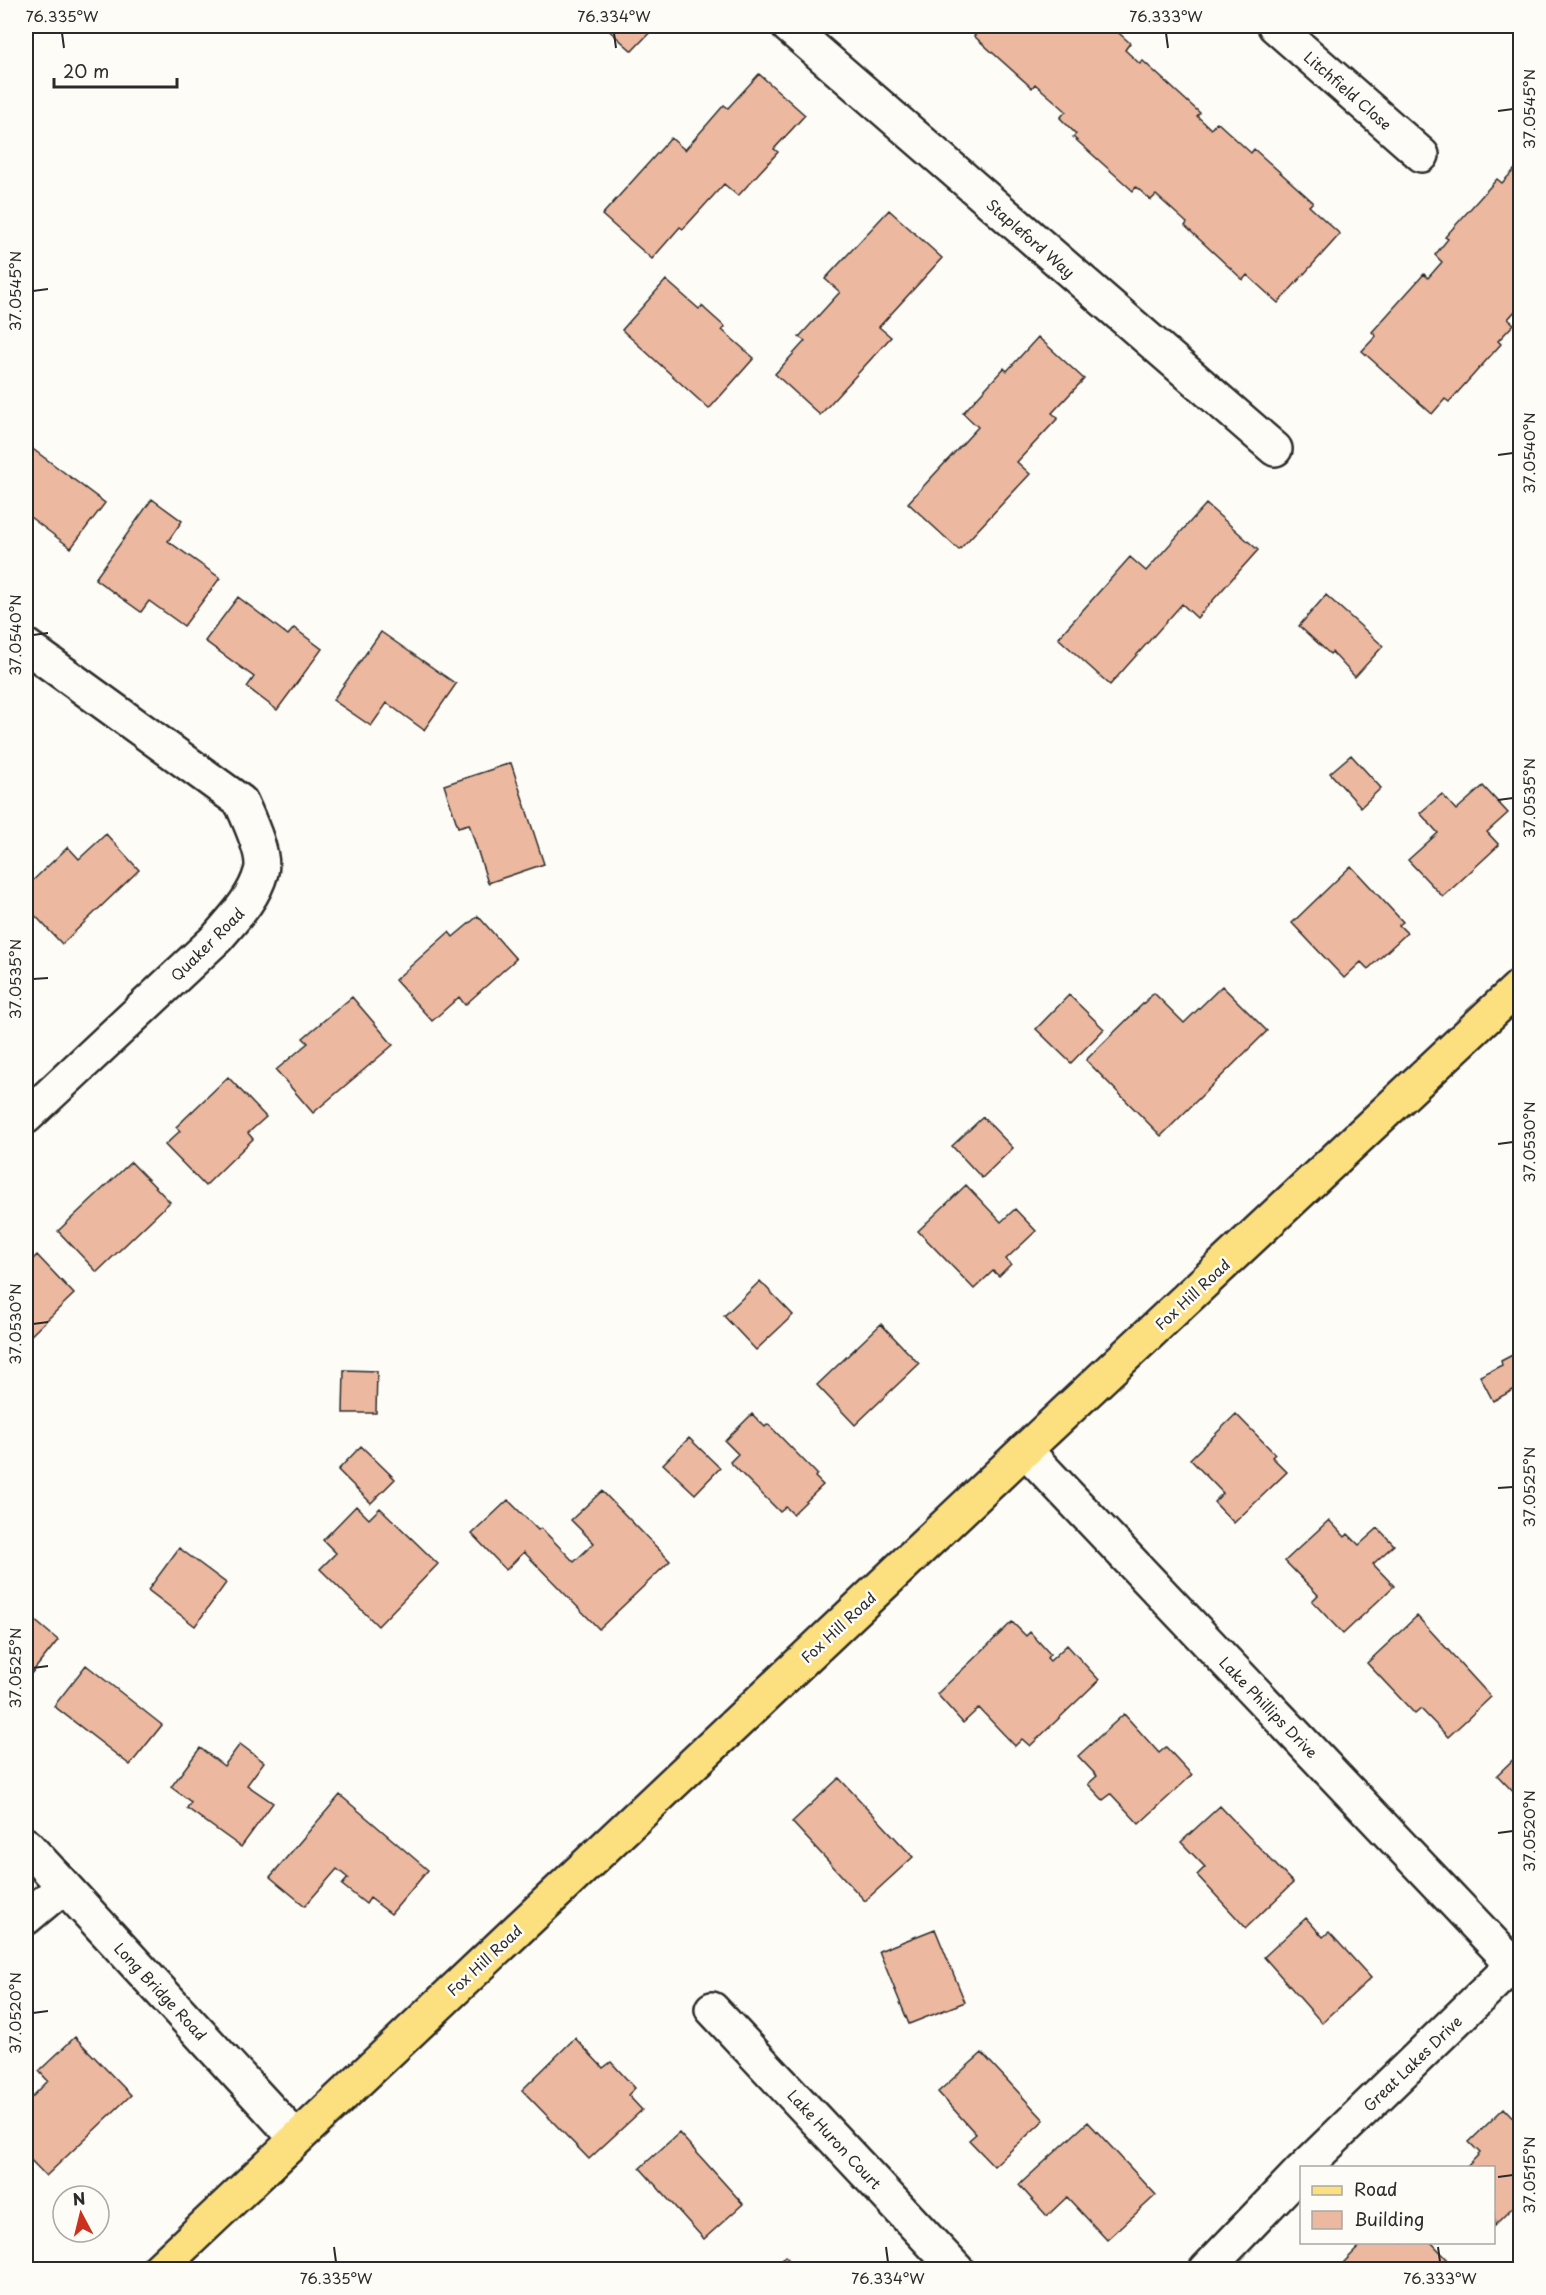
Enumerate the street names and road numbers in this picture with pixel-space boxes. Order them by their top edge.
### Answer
street label: Litchfield Close [1299,45,1397,135]
street label: Stapleford Way [982,193,1080,283]
street label: Quaker Road [165,902,249,986]
street label: Fox Hill Road [1149,1253,1235,1335]
street label: Fox Hill Road [795,1586,881,1668]
street label: Lake Phillips Drive [1214,1651,1324,1763]
street label: Fox Hill Road [441,1919,527,2001]
street label: Long Bridge Road [109,1937,213,2045]
street label: Great Lakes Drive [1357,2010,1467,2116]
street label: Lake Huron Court [783,2084,887,2194]

